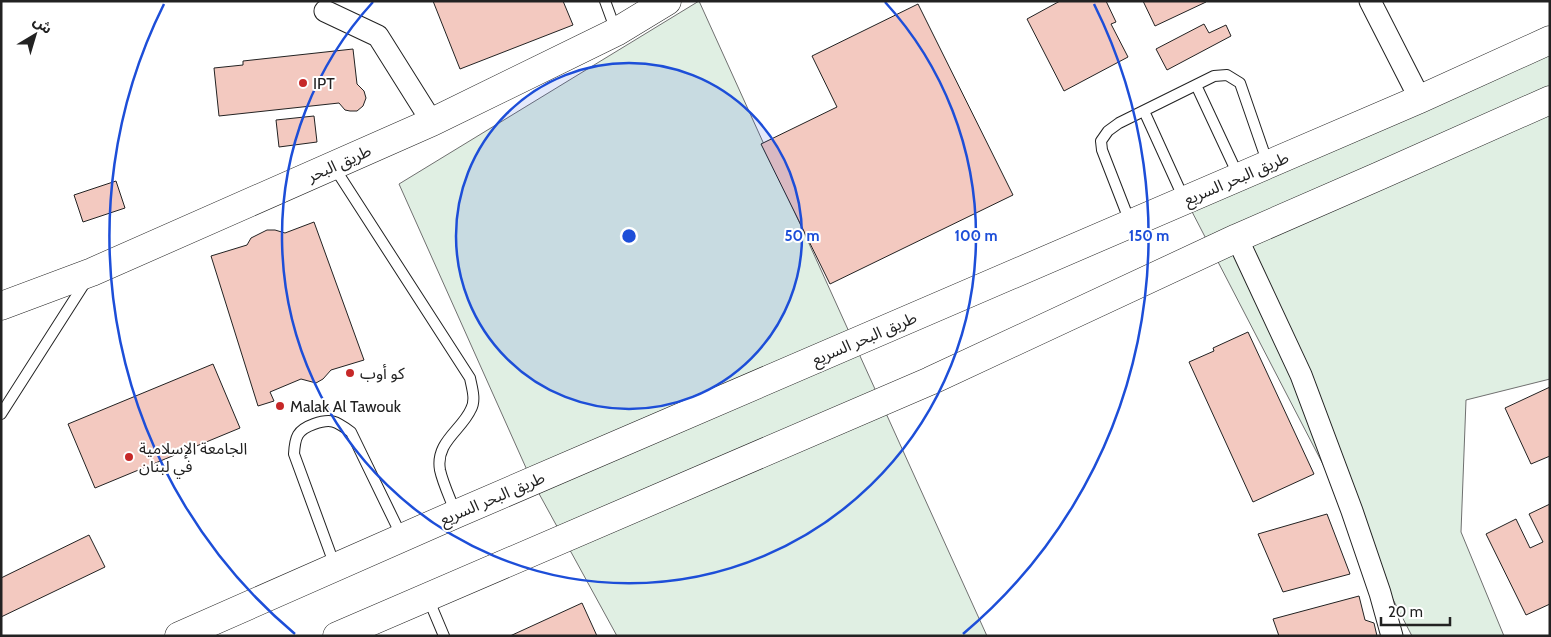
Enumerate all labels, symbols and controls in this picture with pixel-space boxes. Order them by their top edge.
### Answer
north arrow [10,10,60,60]
text: ش [30,12,56,38]
place label: IPT [313,74,335,93]
marker: IPT [297,77,309,89]
street label: طريق البحر [303,141,375,187]
street label: طريق البحر السريع [1181,148,1293,212]
centre of rings [620,227,638,245]
text: 50 m [784,227,820,245]
text: 100 m [954,227,998,245]
text: 150 m [1129,227,1169,245]
street label: طريق البحر السريع [809,308,921,372]
place label: كو أوب [360,364,405,383]
marker: كو أوب [344,367,356,379]
place label: Malak Al Tawouk [290,397,402,416]
marker: Malak Al Tawouk [274,400,286,412]
place label: الجامعة الإسلامية في لبنان [139,439,247,479]
marker: الجامعة الإسلامية في لبنان [123,451,135,463]
street label: طريق البحر السريع [437,468,549,532]
scale bar [1381,594,1450,626]
text: 20 m [1388,603,1423,621]

